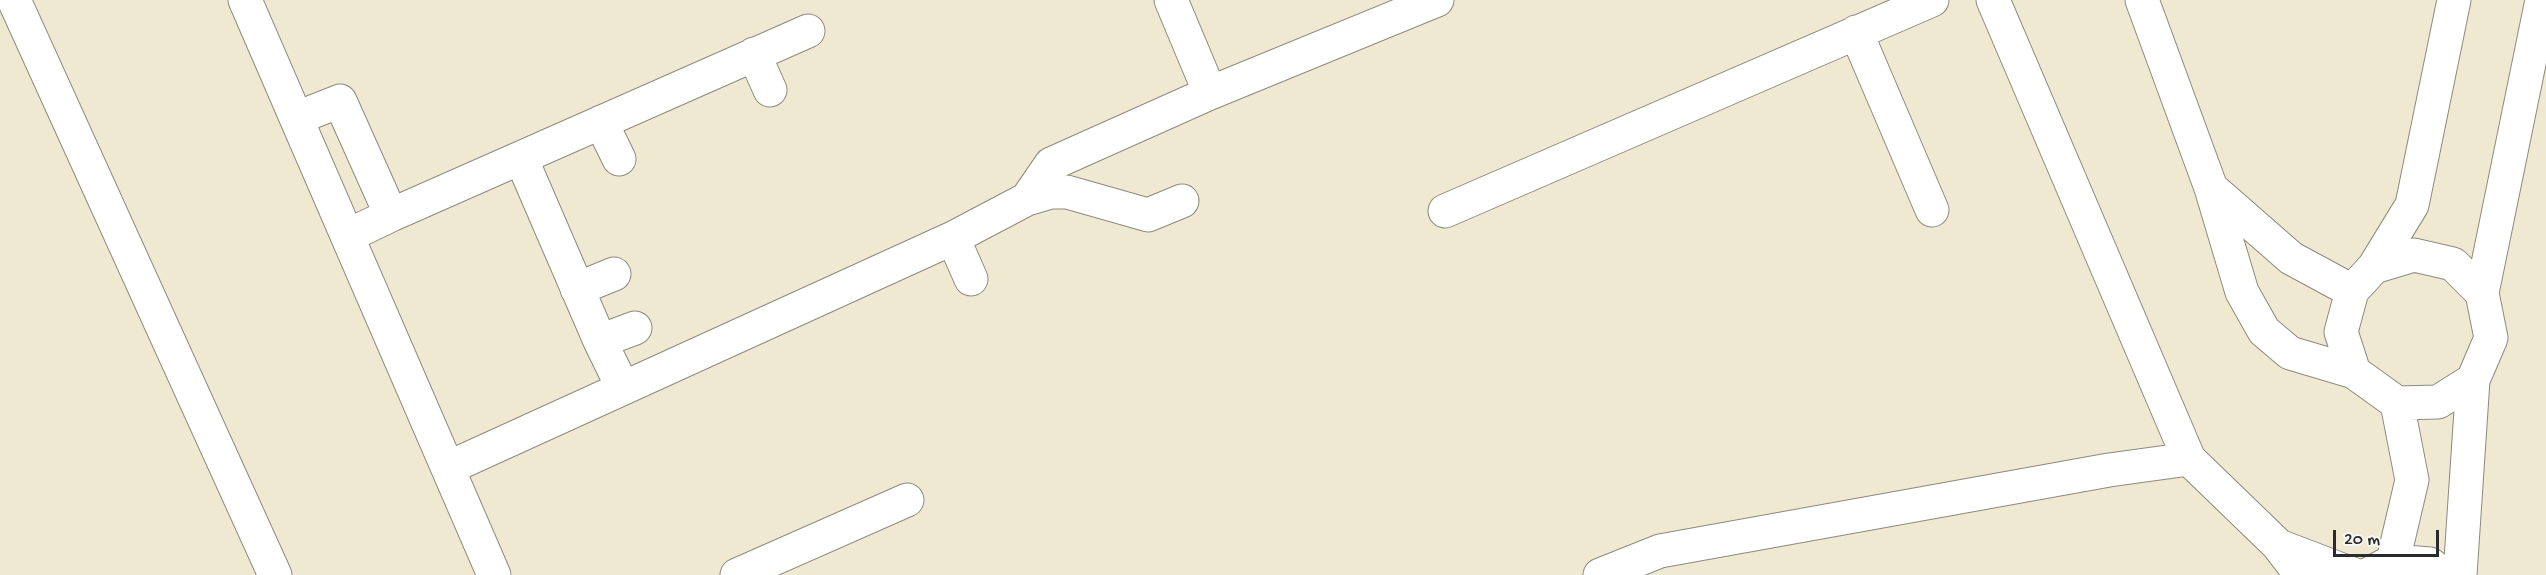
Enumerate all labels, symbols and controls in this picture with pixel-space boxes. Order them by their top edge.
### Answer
scale bar [2336,518,2442,556]
text: 20 m [2344,530,2380,551]

